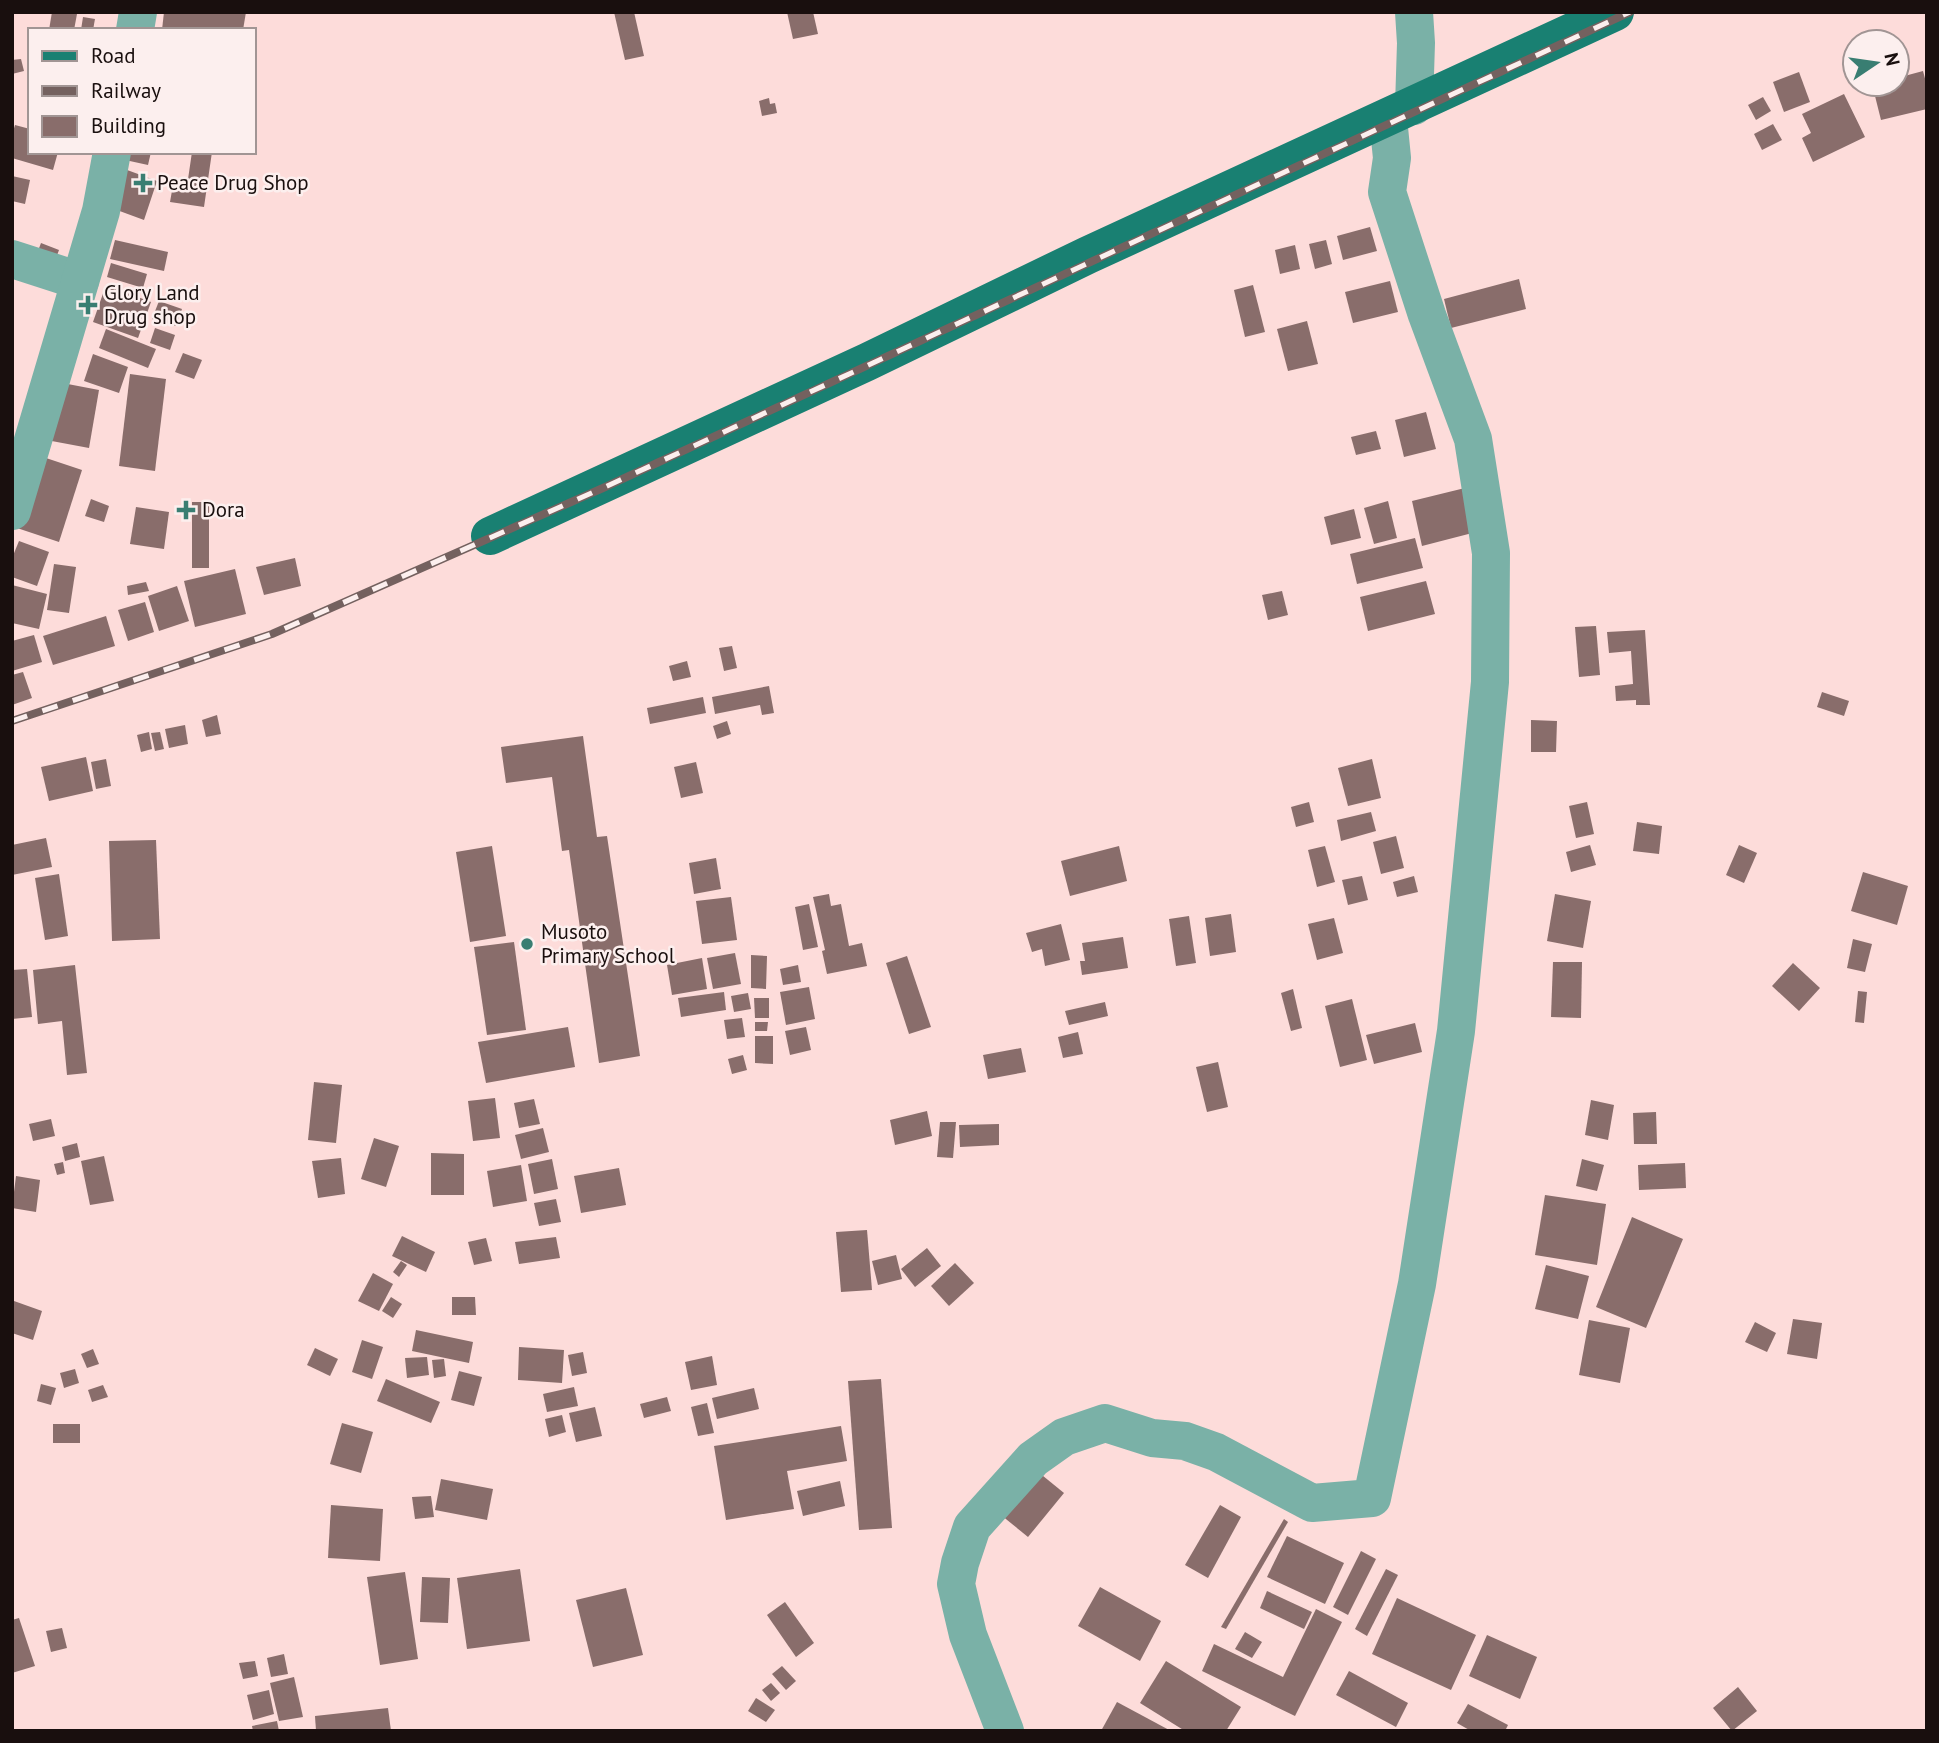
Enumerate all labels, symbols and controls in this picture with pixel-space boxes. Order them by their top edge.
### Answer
legend [28,28,256,154]
north arrow [1841,28,1911,98]
text: Road [91,42,135,69]
text: N [1879,50,1906,68]
text: Railway [91,77,161,104]
text: Building [91,112,166,139]
place label: Peace Drug Shop [157,169,309,196]
marker: Peace Drug Shop [135,175,151,191]
place label: Glory Land Drug shop [104,279,200,330]
marker: Glory Land Drug shop [78,295,98,315]
place label: Dora [202,496,245,523]
marker: Dora [176,500,196,520]
place label: Musoto Primary School [541,918,675,969]
marker: Musoto Primary School [519,936,535,952]

